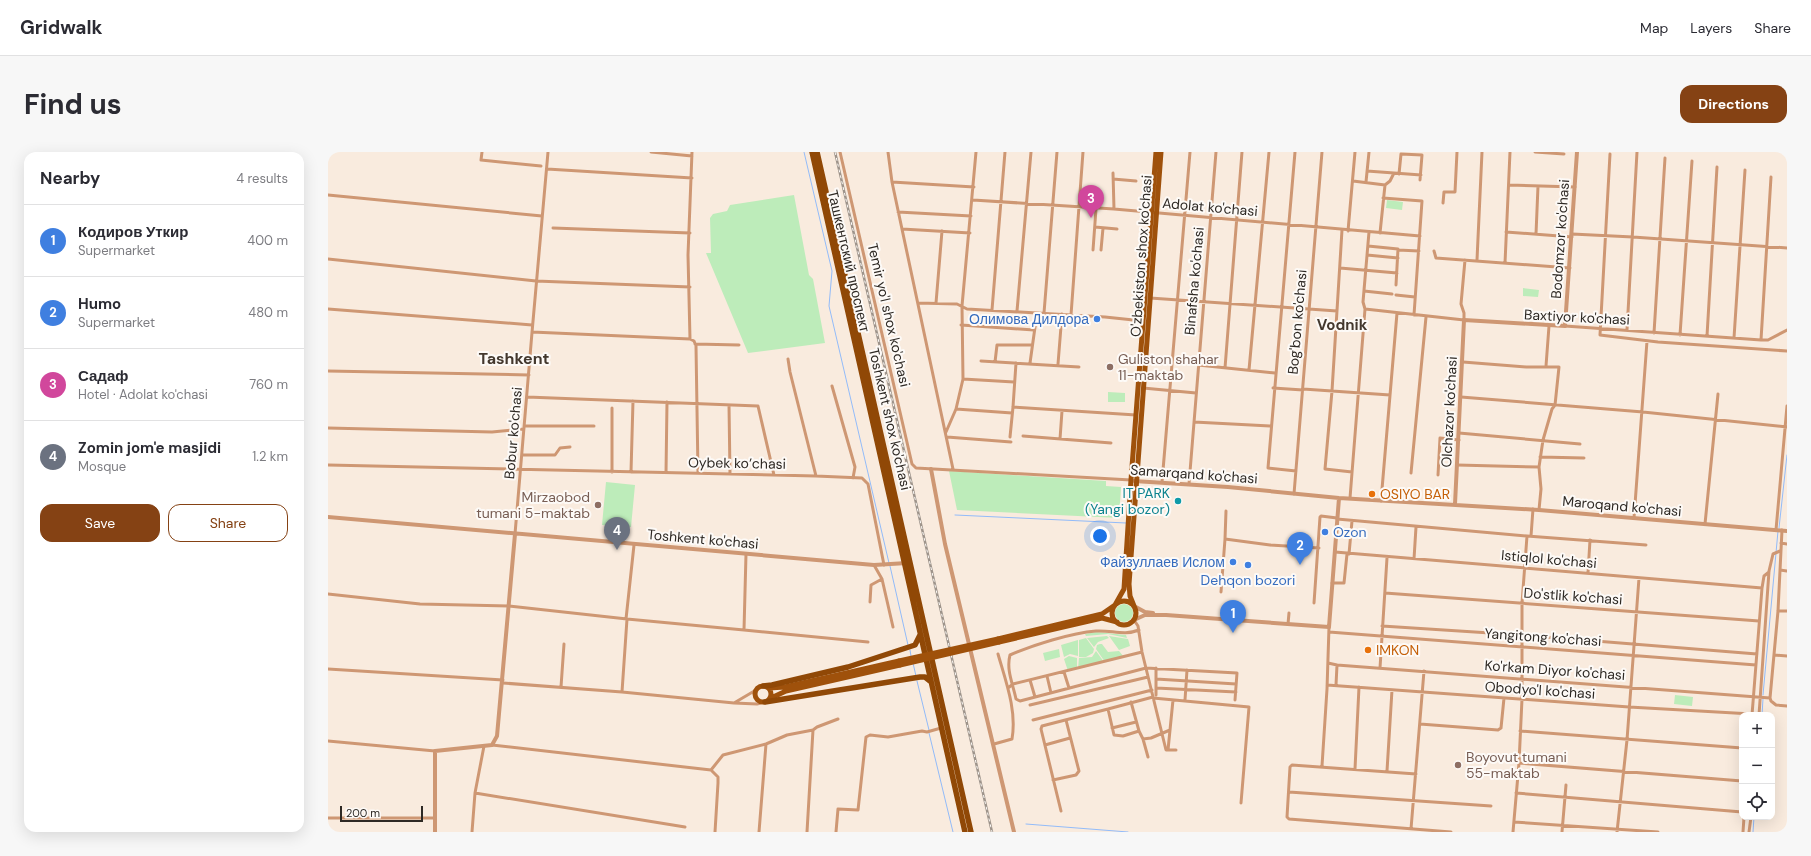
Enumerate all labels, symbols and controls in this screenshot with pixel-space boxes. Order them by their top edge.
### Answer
text: Gridwalk [20,15,102,40]
text: Map [1640,19,1668,37]
text: Layers [1690,19,1732,37]
text: Share [1754,19,1791,37]
button: Directions [1680,85,1787,123]
text: Find us [24,86,122,123]
text: Nearby [40,167,100,189]
text: 4 results [236,170,288,187]
street label: O'zbekiston shox ko'chasi [1126,174,1156,338]
street label: Bodomzor ko'chasi [1547,179,1573,299]
pin: 3 [1078,185,1104,218]
street label: Ташкентский проспект [824,188,874,335]
street label: Adolat ko'chasi [1162,194,1258,220]
text: Кодиров Уткир [78,222,189,242]
street label: Binafsha ko'chasi [1180,226,1208,336]
text: 1 [51,232,55,249]
text: 400 m [247,232,288,249]
street label: Temir yo'l shox ko'chasi [864,241,914,389]
text: Supermarket [78,242,155,259]
street label: Bog'bon ko'chasi [1283,269,1311,375]
text: Humo [78,294,121,314]
text: 2 [49,304,57,321]
text: 480 m [248,304,288,321]
street label: Baxtiyor ko'chasi [1524,305,1630,329]
place label: Олимова Дилдора [969,310,1089,328]
text: Supermarket [78,314,155,331]
marker: Олимова Дилдора [1092,314,1102,324]
district label: Vodnik [1317,315,1368,335]
street label: Toshkent shox ko'chasi [865,346,915,492]
district label: Tashkent [479,348,550,369]
place label: Guliston shahar 11-maktab [1118,350,1219,384]
street label: Olchazor ko'chasi [1437,356,1461,468]
marker: Guliston shahar 11-maktab [1105,362,1115,372]
text: Садаф [78,366,128,386]
text: 3 [49,376,57,393]
text: 760 m [249,376,288,393]
text: Hotel · Adolat ko'chasi [78,386,208,403]
street label: Bobur ko'chasi [500,386,526,480]
text: Zomin jom'e masjidi [78,438,221,458]
text: 4 [49,448,57,465]
text: 1.2 km [252,448,288,465]
street label: Oybek ko’chasi [688,453,786,473]
text: Mosque [78,458,126,475]
street label: Samarqand ko'chasi [1130,461,1258,487]
place label: IT PARK (Yangi bozor) [1085,484,1170,518]
place label: OSIYO BAR [1380,485,1450,503]
place label: Mirzaobod tumani 5-maktab [476,488,590,522]
marker: OSIYO BAR [1367,489,1377,499]
street label: Maroqand ko'chasi [1562,492,1682,520]
marker: IT PARK (Yangi bozor) [1173,496,1183,506]
marker: Mirzaobod tumani 5-maktab [593,500,603,510]
button: Save [40,504,160,542]
button: Share [168,504,288,542]
pin: 4 [604,517,630,550]
place label: Ozon [1333,523,1367,541]
street label: Toshkent ko'chasi [647,525,759,553]
your location [1090,526,1110,546]
marker: Ozon [1320,527,1330,537]
pin: 2 [1287,532,1313,565]
street label: Istiqlol ko'chasi [1500,546,1598,572]
place label: Файзуллаев Ислом [1100,553,1225,571]
marker: Файзуллаев Ислом [1228,557,1238,567]
marker: Dehqon bozori [1243,560,1253,570]
place label: Dehqon bozori [1201,571,1295,589]
street label: Do'stlik ko'chasi [1523,584,1623,608]
pin: 1 [1220,600,1246,633]
street label: Yangitong ko'chasi [1484,624,1602,650]
place label: IMKON [1376,641,1419,659]
marker: IMKON [1363,645,1373,655]
street label: Ko'rkam Diyor ko'chasi [1484,656,1626,684]
street label: Obodyo'l ko'chasi [1484,677,1596,703]
map controls [1739,712,1775,820]
button: + [1739,712,1775,748]
place label: Boyovut tumani 55-maktab [1466,748,1567,782]
button: − [1739,748,1775,784]
marker: Boyovut tumani 55-maktab [1453,760,1463,770]
button: locate [1739,784,1775,820]
scale bar [340,804,423,823]
text: 200 m [346,806,380,820]

